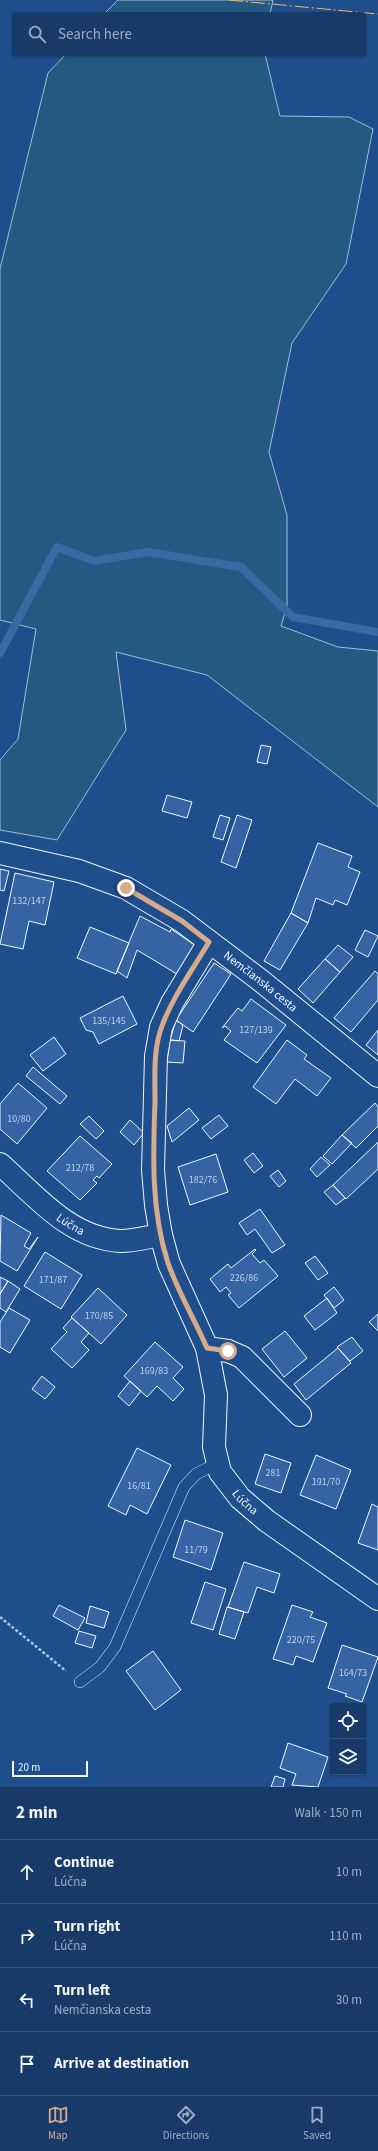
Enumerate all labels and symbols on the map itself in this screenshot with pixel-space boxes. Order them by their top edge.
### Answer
route end [117,879,135,897]
house number: 132/147 [12,894,46,908]
street label: Nemčianska cesta [220,947,301,1016]
house number: 135/145 [92,1014,126,1028]
house number: 127/139 [239,1023,273,1037]
house number: 10/80 [7,1112,31,1126]
house number: 212/78 [66,1161,94,1175]
house number: 182/76 [189,1173,217,1187]
street label: Lúčna [53,1209,88,1239]
house number: 226/86 [230,1271,258,1285]
house number: 171/87 [39,1273,67,1287]
house number: 170/85 [85,1309,113,1323]
route start [219,1342,237,1360]
house number: 169/83 [140,1364,168,1378]
house number: 281 [266,1466,280,1480]
house number: 191/70 [312,1475,340,1489]
house number: 16/81 [127,1479,151,1493]
street label: Lúčna [228,1486,262,1519]
house number: 11/79 [184,1543,208,1557]
house number: 220/75 [287,1633,315,1647]
house number: 164/73 [339,1666,367,1680]
scale bar [12,1759,88,1778]

